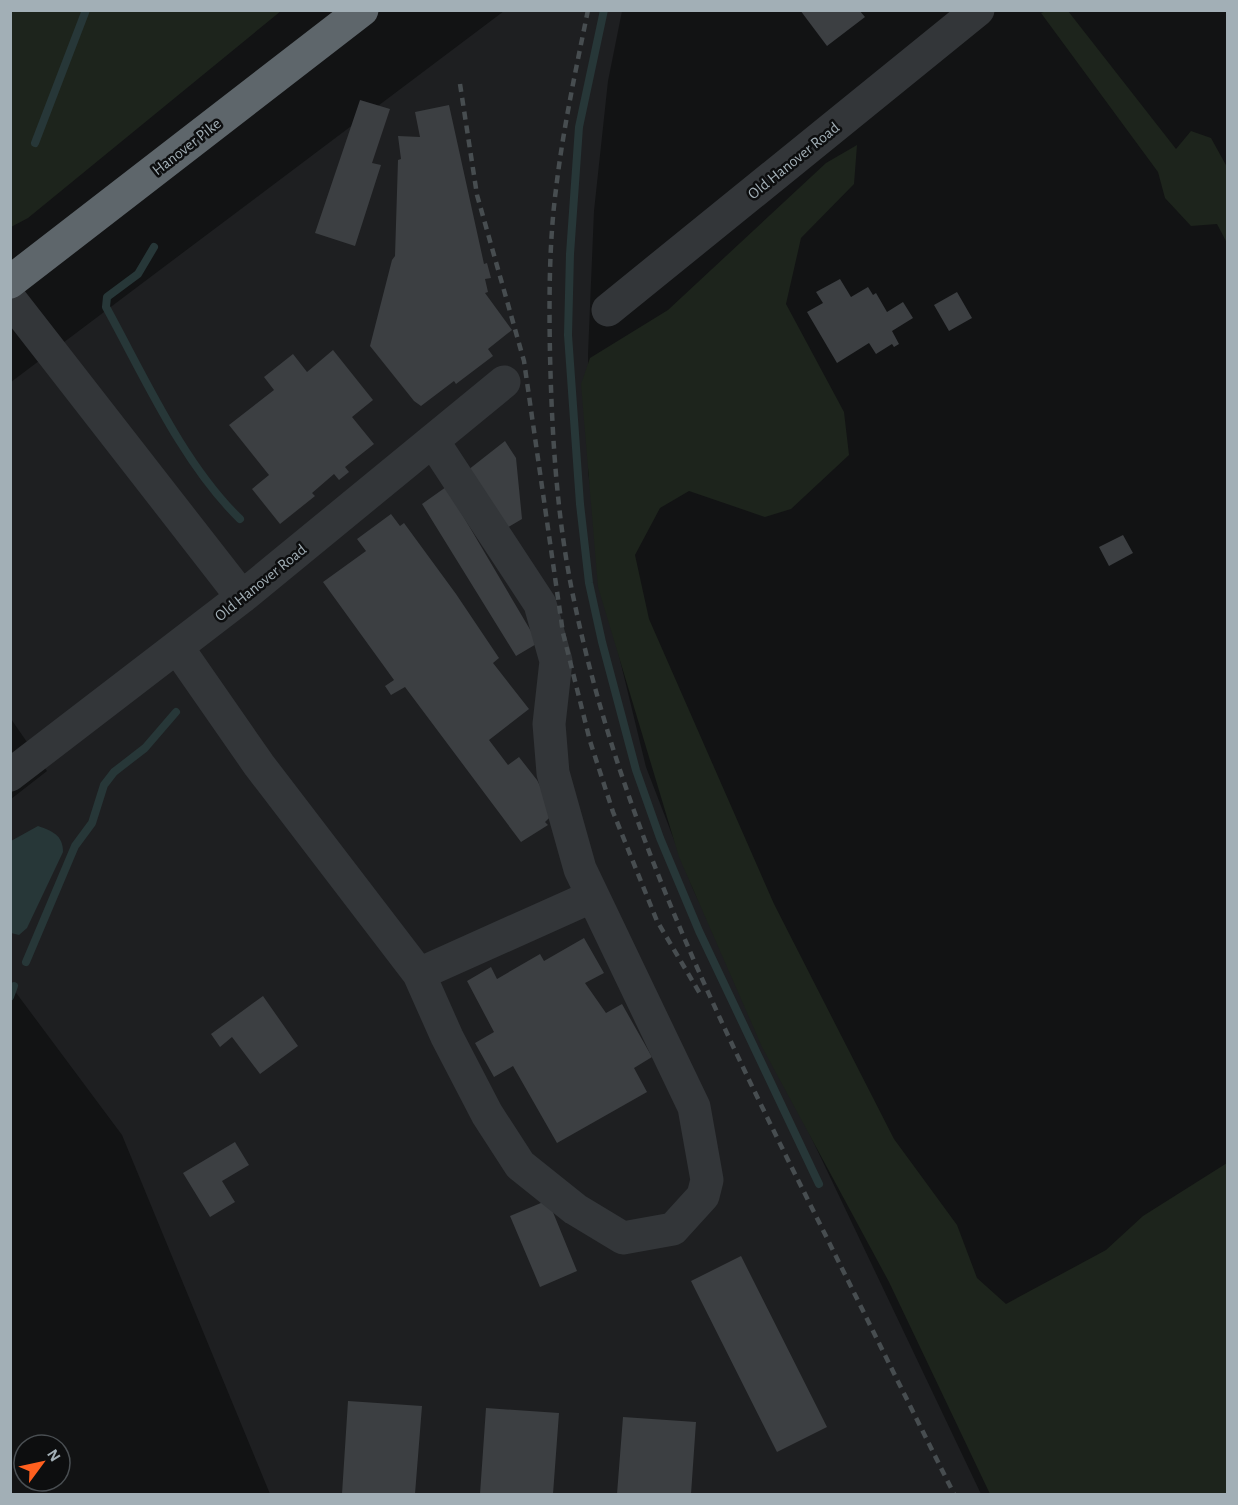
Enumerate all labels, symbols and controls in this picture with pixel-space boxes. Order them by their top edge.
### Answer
street label: Hanover Pike [149,115,224,178]
street label: Old Hanover Road [745,119,842,202]
street label: Old Hanover Road [212,541,309,624]
north arrow [12,1433,72,1493]
text: N [44,1446,63,1464]

